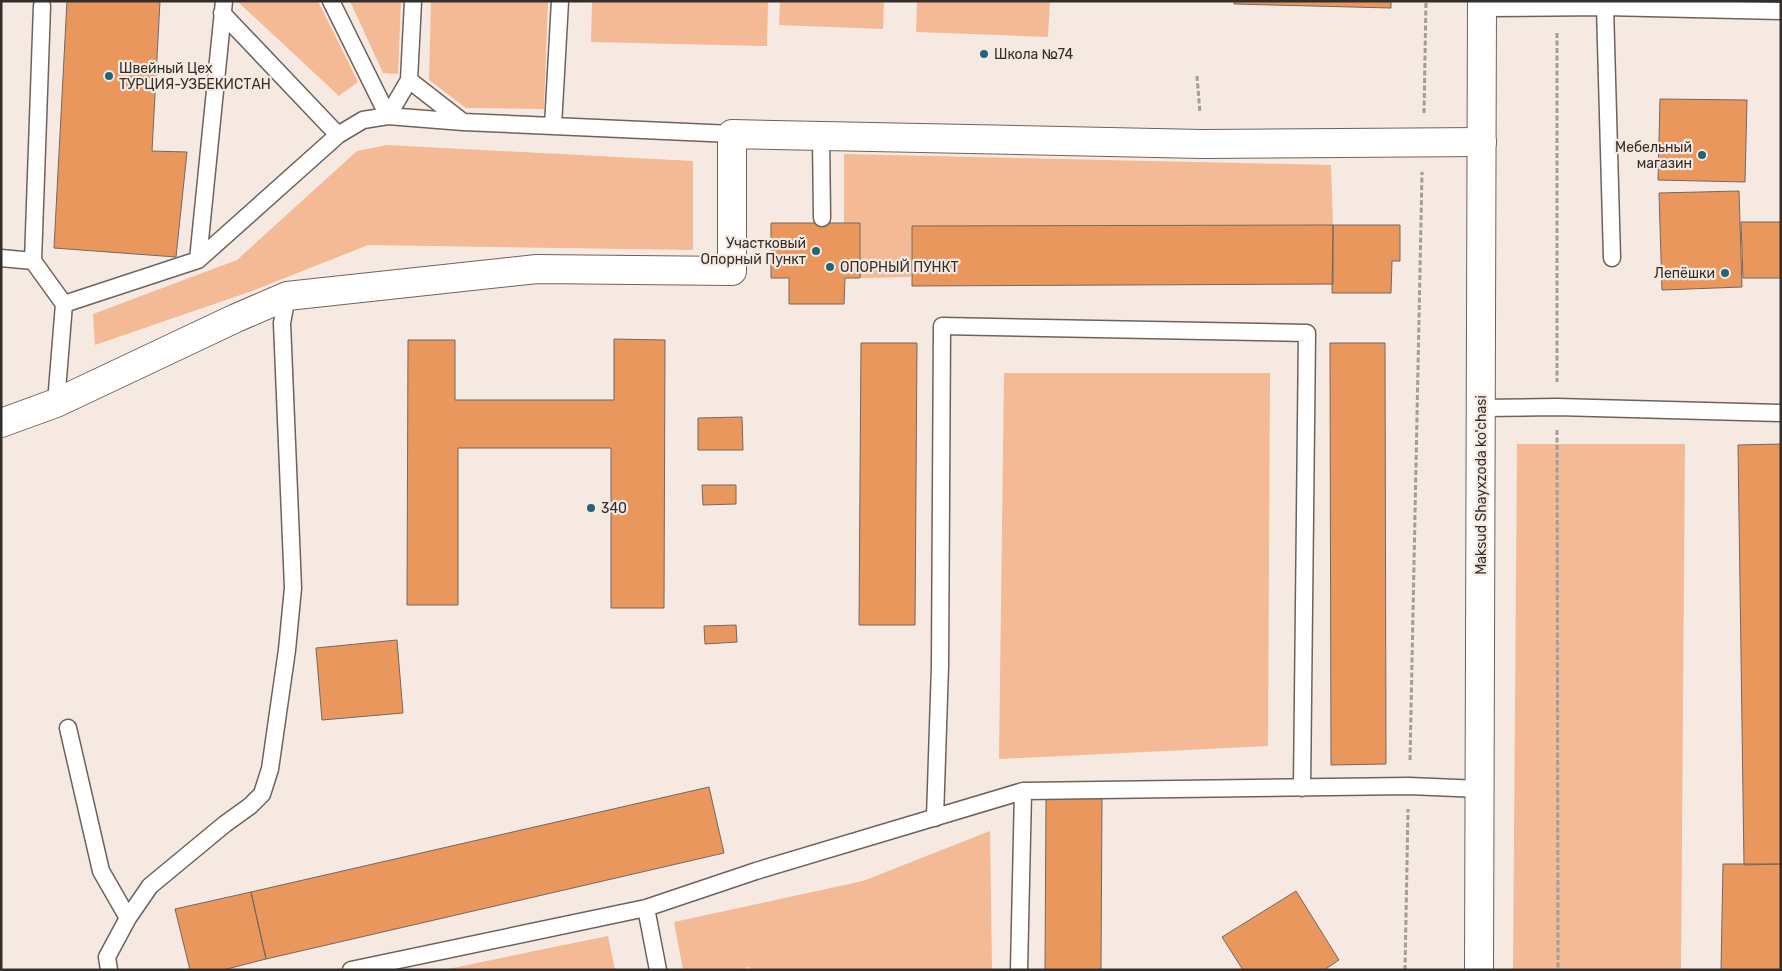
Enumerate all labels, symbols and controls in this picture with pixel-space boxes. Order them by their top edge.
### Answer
place label: Школа №74 [994,46,1073,63]
marker: Школа №74 [978,48,990,60]
place label: Швейный Цех ТУРЦИЯ-УЗБЕКИСТАН [119,60,271,93]
marker: Швейный Цех ТУРЦИЯ-УЗБЕКИСТАН [103,70,115,82]
place label: Мебельный магазин [1615,139,1692,172]
marker: Мебельный магазин [1696,149,1708,161]
place label: Участковый Опорный Пункт [701,235,806,268]
marker: Участковый Опорный Пункт [810,245,822,257]
place label: ОПОРНЫЙ ПУНКТ [840,258,959,276]
marker: ОПОРНЫЙ ПУНКТ [824,261,836,273]
place label: Лепёшки [1654,265,1715,282]
marker: Лепёшки [1719,267,1731,279]
street label: Maksud Shayxzoda ko'chasi [1473,395,1490,575]
place label: 340 [601,500,627,517]
marker: 340 [585,502,597,514]

